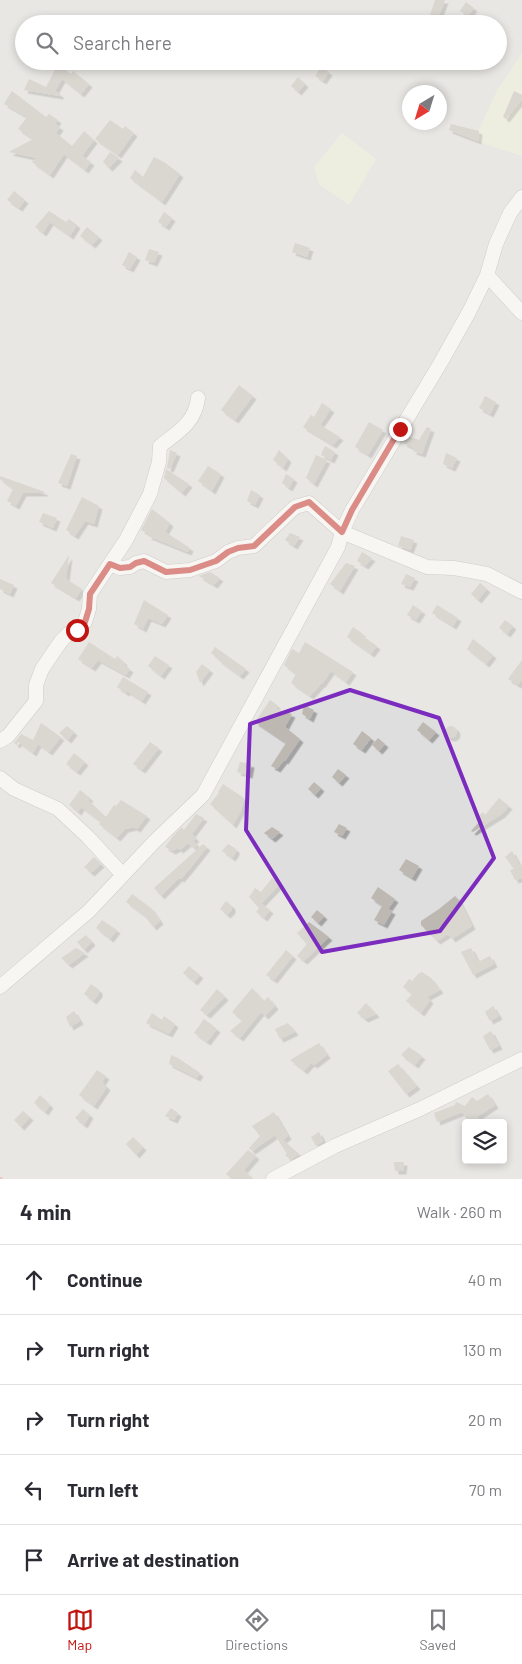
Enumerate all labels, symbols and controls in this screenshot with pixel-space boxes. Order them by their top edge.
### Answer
search box [15,15,507,70]
icon: search [33,29,61,57]
text: Search here [73,31,172,54]
north arrow [402,85,447,130]
route end [389,418,412,441]
route start [66,619,89,642]
map controls [462,1119,507,1164]
button: layers [462,1119,507,1164]
text: 4 min [20,1199,71,1224]
text: Walk · 260 m [417,1202,502,1221]
icon: ahead [20,1266,48,1294]
text: Continue [67,1268,143,1291]
text: 40 m [468,1270,502,1289]
icon: right [20,1336,48,1364]
text: Turn right [67,1338,149,1361]
text: 130 m [463,1340,502,1359]
icon: right [20,1406,48,1434]
text: Turn right [67,1408,149,1431]
text: 20 m [468,1410,502,1429]
icon: left [20,1476,48,1504]
text: Turn left [67,1478,138,1501]
text: 70 m [469,1480,502,1499]
icon: arrive [20,1546,48,1574]
text: Arrive at destination [67,1548,239,1571]
tab: Map [66,1606,94,1653]
tab: Directions [225,1606,288,1653]
tab: Saved [419,1606,456,1653]

